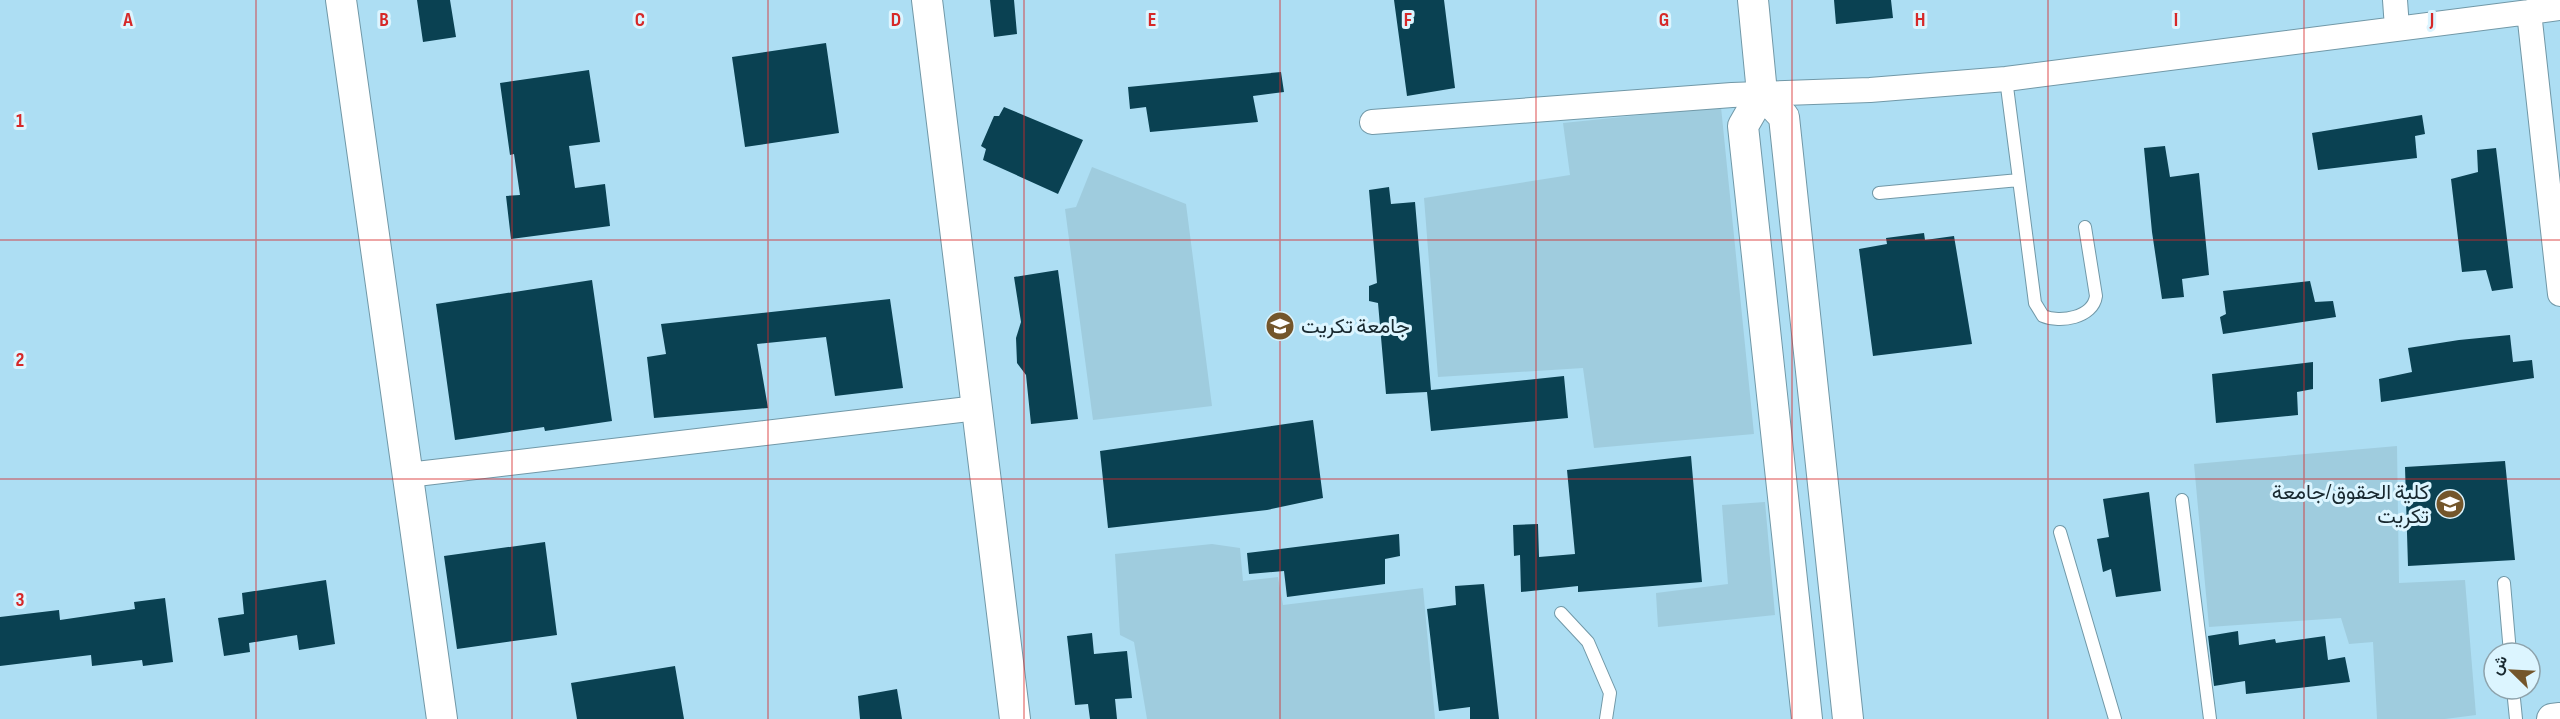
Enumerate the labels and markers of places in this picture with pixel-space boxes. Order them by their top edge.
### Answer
school or university icon: جامعة تكريت [1264,310,1296,342]
place label: جامعة تكريت [1301,314,1410,339]
place label: كلية الحقوق/جامعة تكريت [2272,480,2429,529]
school or university icon: كلية الحقوق/جامعة تكريت [2434,488,2466,520]

